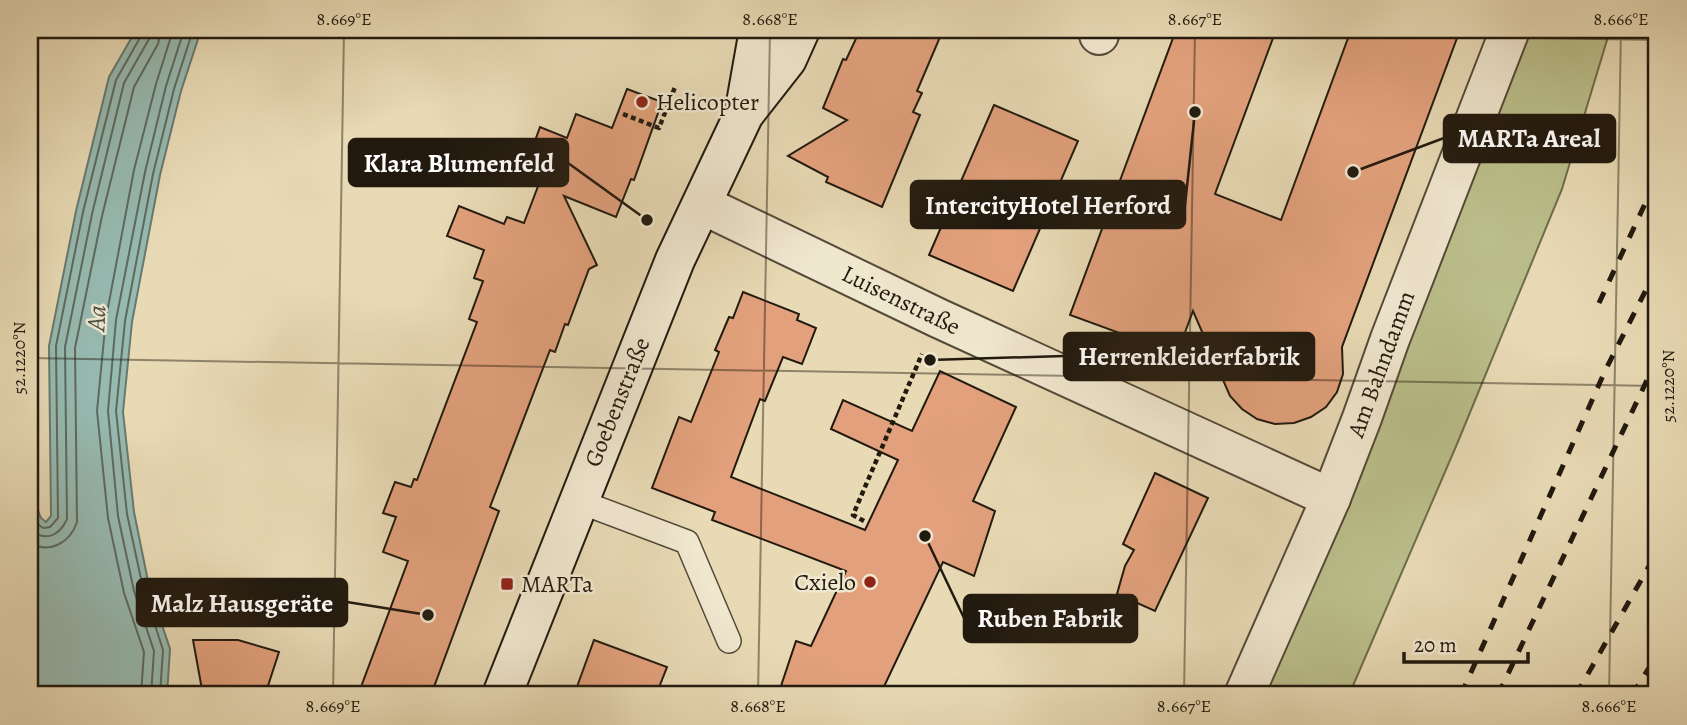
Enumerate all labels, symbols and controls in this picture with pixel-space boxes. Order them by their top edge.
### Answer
text: 8.669°E [316,7,372,31]
text: 8.668°E [742,7,798,31]
text: 8.667°E [1168,7,1222,31]
text: 8.666°E [1593,7,1649,31]
place label: Helicopter [656,86,759,118]
marker: Helicopter [634,94,650,110]
callout: MARTa Areal [1444,115,1615,162]
text: MARTa Areal [1457,121,1601,156]
callout: Klara Blumenfeld [349,139,568,186]
text: Klara Blumenfeld [363,146,556,181]
callout: IntercityHotel Herford [911,181,1185,228]
text: IntercityHotel Herford [925,188,1172,223]
street label: Luisenstraße [836,258,966,342]
street label: Am Bahndamm [1339,286,1422,443]
water label: Aa [78,304,115,334]
text: 52.1220°N [7,321,31,395]
street label: Goebenstraße [577,333,657,471]
callout: Herrenkleiderfabrik [1064,333,1314,380]
text: Herrenkleiderfabrik [1078,339,1300,374]
text: 52.1220°N [1656,349,1680,423]
place label: Cxielo [794,566,856,598]
place label: MARTa [521,568,594,600]
marker: Cxielo [862,574,878,590]
marker: MARTa [499,576,515,592]
callout: Malz Hausgeräte [137,579,347,626]
text: Malz Hausgeräte [151,586,333,621]
callout: Ruben Fabrik [964,595,1137,642]
text: Ruben Fabrik [977,601,1123,636]
scale bar [1404,620,1528,664]
text: 20 m [1414,631,1457,659]
text: 8.669°E [305,694,361,718]
text: 8.668°E [730,694,786,718]
text: 8.667°E [1157,694,1211,718]
text: 8.666°E [1581,694,1637,718]

